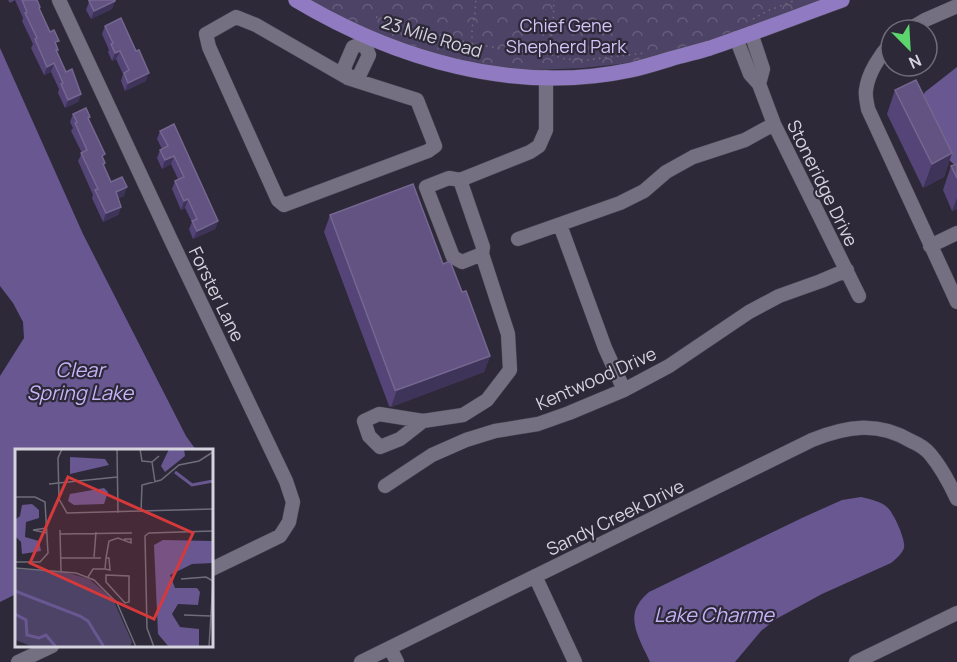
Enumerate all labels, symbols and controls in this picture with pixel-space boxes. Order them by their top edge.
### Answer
street label: 23 Mile Road [379,9,485,63]
park label: Chief Gene Shepherd Park [506,13,627,58]
north arrow [879,18,939,78]
text: N [905,49,925,74]
street label: Stoneridge Drive [782,116,864,250]
street label: Forster Lane [184,243,250,345]
street label: Kentwood Drive [532,341,660,415]
water label: Clear Spring Lake [27,356,135,406]
inset map [15,449,213,647]
street label: Sandy Creek Drive [542,473,688,561]
water label: Lake Charme [654,601,775,628]

